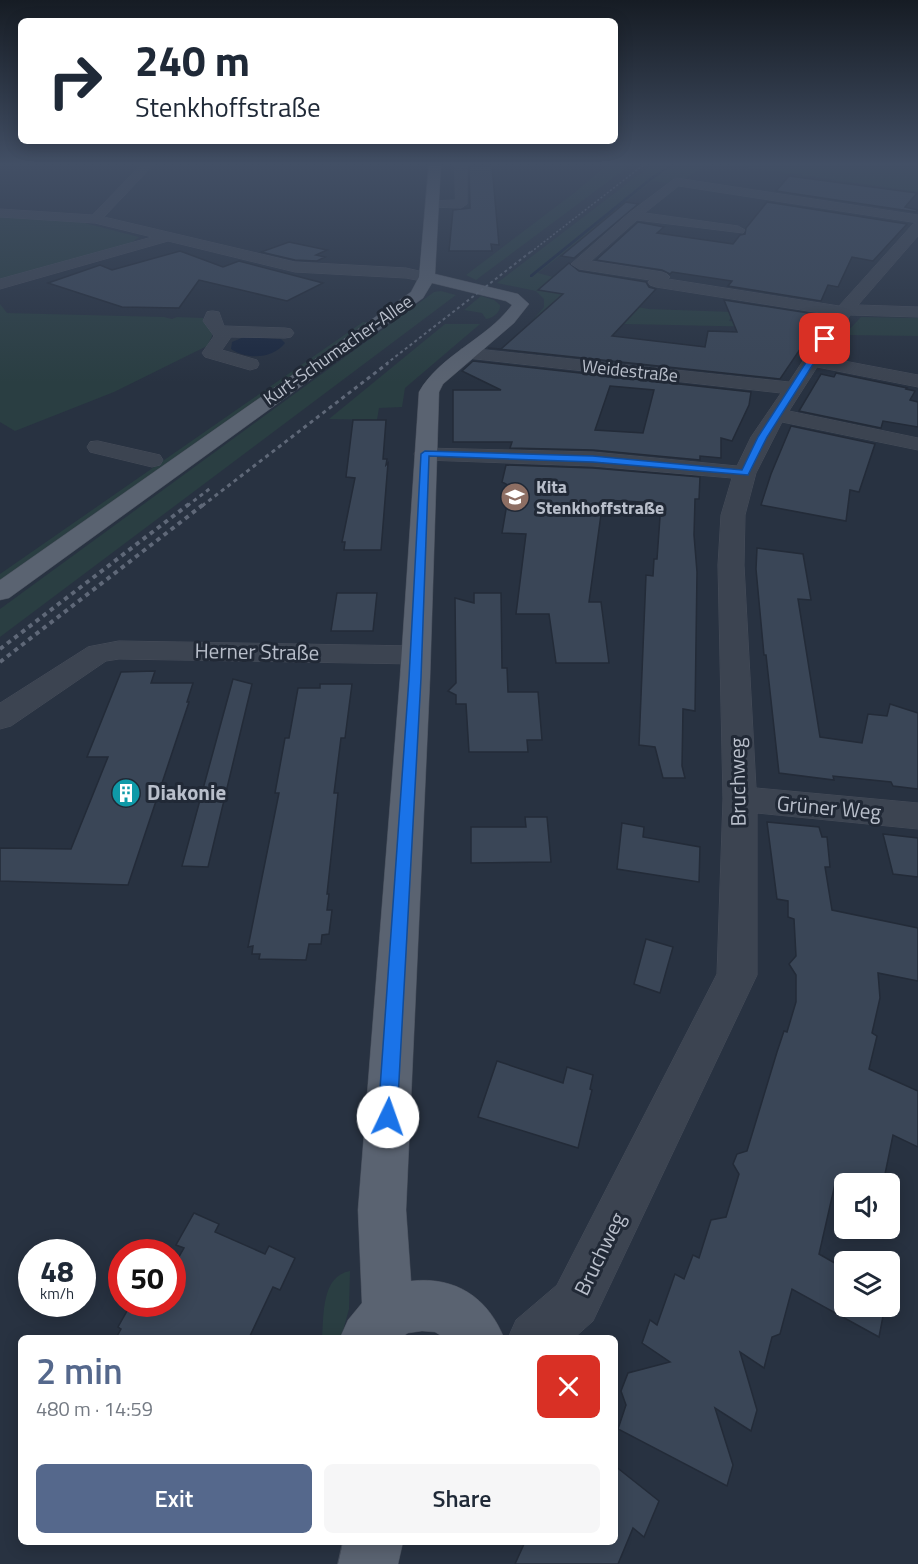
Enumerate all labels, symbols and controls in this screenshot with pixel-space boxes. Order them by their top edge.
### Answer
text: 240 m [135,28,250,92]
icon: right [36,42,114,120]
text: Stenkhoffstraße [135,86,321,127]
street label: Kurt-Schumacher-Allee [258,288,418,411]
pin [799,313,850,364]
icon: arrive [808,322,841,355]
street label: Weidestraße [581,352,679,389]
place label: Kita Stenkhoffstraße [536,473,664,521]
school or university icon: Kita Stenkhoffstraße [499,481,531,513]
street label: Herner Straße [194,634,320,668]
street label: Bruchweg [720,737,754,827]
place label: Diakonie [147,776,226,808]
building icon: Diakonie [110,777,142,809]
street label: Grüner Weg [776,787,883,828]
position arrow [356,1085,420,1149]
map controls [834,1173,900,1317]
button: sound [834,1173,900,1239]
street label: Bruchweg [565,1206,633,1301]
speed limit sign: 50 [108,1239,186,1317]
text: 48 [40,1248,74,1294]
button: layers [834,1251,900,1317]
text: km/h [40,1282,74,1305]
text: 2 min [36,1343,123,1398]
button: close [537,1355,600,1418]
text: 480 m · 14:59 [36,1393,153,1424]
button: Exit [36,1464,312,1533]
button: Share [324,1464,600,1533]

